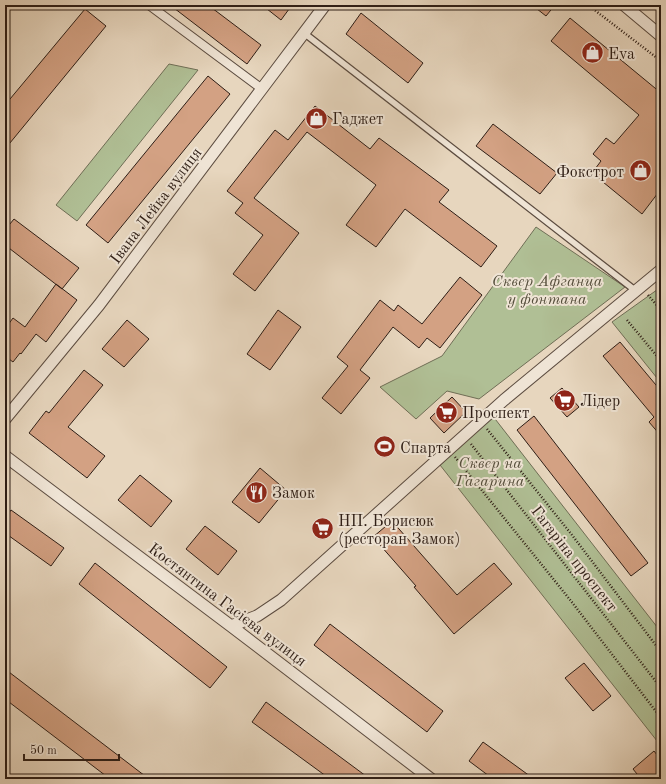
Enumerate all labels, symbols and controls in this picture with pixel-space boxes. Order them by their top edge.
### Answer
shop icon: Eva [579,40,605,66]
place label: Eva [608,47,635,63]
shop icon: Гаджет [303,105,329,131]
place label: Гаджет [332,112,384,128]
street label: Івана Лейка вулиця [108,145,205,267]
shop icon: Фокстрот [627,158,653,184]
place label: Фокстрот [556,165,624,181]
park label: Сквер Афганца у фонтана [492,274,603,308]
supermarket icon: Лідер [552,387,578,413]
place label: Лідер [580,394,620,410]
supermarket icon: Проспект [433,399,459,425]
place label: Проспект [462,406,530,422]
sports icon: Спарта [372,434,398,460]
place label: Спарта [400,441,451,457]
park label: Сквер на Гагарина [455,456,525,490]
restaurant icon: Замок [244,479,270,505]
place label: Замок [272,486,315,502]
street label: Гагаріна проспект [527,503,620,615]
place label: НП. Борисюк (ресторан Замок) [338,514,460,548]
supermarket icon: НП. Борисюк (ресторан Замок) [309,516,335,542]
street label: Костянтина Гасієва вулиця [145,541,309,670]
scale bar [24,736,119,762]
text: 50 m [30,744,57,757]

